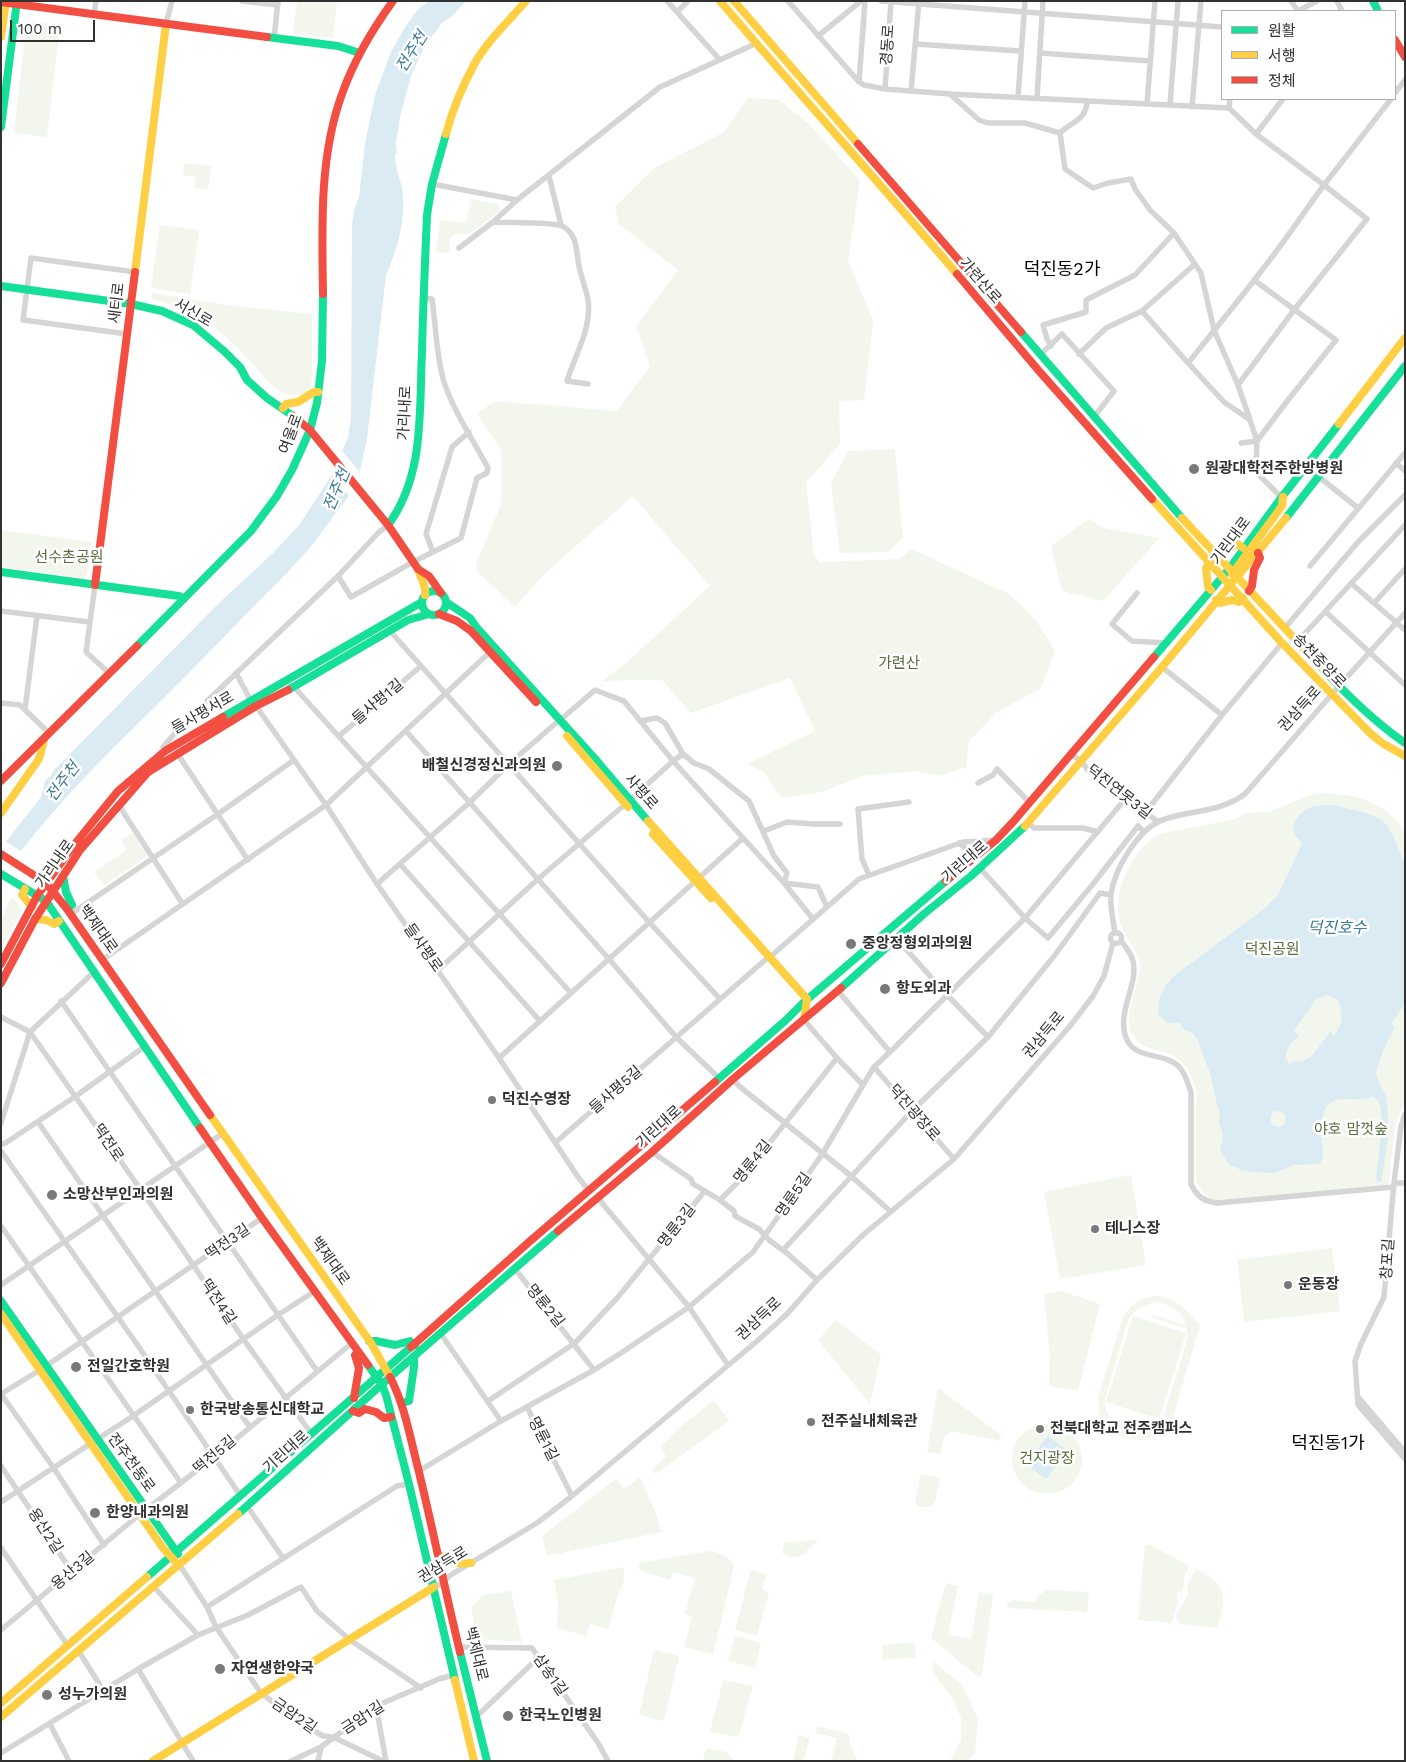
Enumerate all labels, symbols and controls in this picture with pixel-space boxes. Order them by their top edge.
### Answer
scale bar [12,10,98,42]
legend [1221,10,1396,100]
text: 100 m [18,20,62,38]
text: 원활 [1268,22,1296,40]
street label: 경동로 [878,24,898,66]
water label: 전주천 [392,28,432,76]
text: 서행 [1268,47,1296,65]
text: 정체 [1268,72,1296,90]
street label: 가련산로 [955,254,1005,308]
district label: 덕진동2가 [1024,259,1100,281]
street label: 새터로 [106,281,128,325]
street label: 서신로 [171,295,215,331]
street label: 가리내로 [395,385,415,441]
street label: 여울로 [275,411,307,457]
place label: 원광대학전주한방병원 [1205,460,1343,478]
marker: 원광대학전주한방병원 [1187,462,1201,476]
water label: 전주천 [320,466,354,514]
street label: 기린대로 [1207,514,1255,568]
park label: 선수촌공원 [35,549,103,567]
street label: 송천중앙로 [1289,630,1349,692]
park label: 가련산 [878,655,920,673]
street label: 들사평1길 [349,675,407,729]
street label: 권삼득로 [1275,682,1325,736]
street label: 들사평서로 [169,688,237,738]
place label: 배철신경정신과의원 [422,757,546,775]
water label: 전주천 [42,759,84,805]
marker: 배철신경정신과의원 [550,759,564,773]
street label: 덕진연못3길 [1083,761,1155,823]
street label: 사평로 [621,770,661,814]
street label: 가리내로 [32,836,78,892]
street label: 기린대로 [938,837,992,887]
street label: 백제대로 [75,901,121,957]
water label: 덕진호수 [1308,918,1366,938]
street label: 들사평로 [400,920,446,976]
place label: 중앙정형외과의원 [862,935,972,953]
marker: 중앙정형외과의원 [844,937,858,951]
park label: 덕진공원 [1244,941,1300,959]
place label: 항도외과 [896,980,951,998]
marker: 항도외과 [878,982,892,996]
street label: 권삼득로 [1019,1008,1069,1062]
street label: 들사평5길 [586,1062,646,1118]
street label: 덕진광장로 [885,1081,943,1145]
place label: 덕진수영장 [502,1091,571,1109]
marker: 덕진수영장 [486,1094,498,1106]
street label: 기린대로 [632,1102,686,1152]
street label: 떡전로 [89,1121,127,1165]
park label: 야호 맘껏숲 [1314,1121,1388,1139]
street label: 명륜4길 [730,1137,776,1187]
street label: 명륜5길 [772,1169,816,1221]
place label: 소망산부인과의원 [63,1186,173,1204]
marker: 소망산부인과의원 [45,1188,59,1202]
street label: 명륜3길 [654,1201,700,1251]
street label: 떡전3길 [202,1220,254,1264]
place label: 테니스장 [1105,1220,1160,1238]
marker: 테니스장 [1089,1223,1101,1235]
street label: 백제대로 [307,1233,353,1289]
street label: 창포길 [1378,1238,1398,1280]
street label: 떡전4길 [196,1276,240,1328]
place label: 운동장 [1298,1276,1339,1294]
marker: 운동장 [1282,1279,1294,1291]
street label: 명륜2길 [522,1281,568,1331]
street label: 권삼득로 [733,1294,785,1344]
place label: 전일간호학원 [87,1358,170,1376]
marker: 전일간호학원 [69,1360,83,1374]
place label: 한국방송통신대학교 [200,1401,324,1419]
marker: 한국방송통신대학교 [184,1404,196,1416]
place label: 전주실내체육관 [821,1413,918,1431]
street label: 명륜1길 [524,1414,562,1464]
marker: 전주실내체육관 [805,1416,817,1428]
place label: 전북대학교 전주캠퍼스 [1050,1420,1192,1438]
marker: 전북대학교 전주캠퍼스 [1034,1423,1046,1435]
street label: 기린대로 [259,1427,313,1477]
street label: 전주천동로 [103,1430,159,1496]
street label: 떡전5길 [190,1432,240,1478]
district label: 덕진동1가 [1291,1433,1365,1455]
park label: 건지광장 [1019,1450,1075,1468]
place label: 한양내과의원 [106,1504,189,1522]
street label: 용산2길 [24,1505,66,1557]
marker: 한양내과의원 [88,1506,102,1520]
street label: 권삼득로 [415,1543,471,1587]
street label: 용산3길 [48,1548,98,1594]
street label: 백제대로 [461,1625,491,1683]
street label: 삼송1길 [529,1650,571,1700]
place label: 자연생한약국 [231,1660,314,1678]
marker: 자연생한약국 [213,1662,227,1676]
place label: 성누가의원 [58,1686,127,1704]
marker: 성누가의원 [40,1688,54,1702]
street label: 금암2길 [268,1695,320,1737]
street label: 금암1길 [338,1698,388,1738]
place label: 한국노인병원 [519,1707,602,1725]
marker: 한국노인병원 [501,1709,515,1723]

